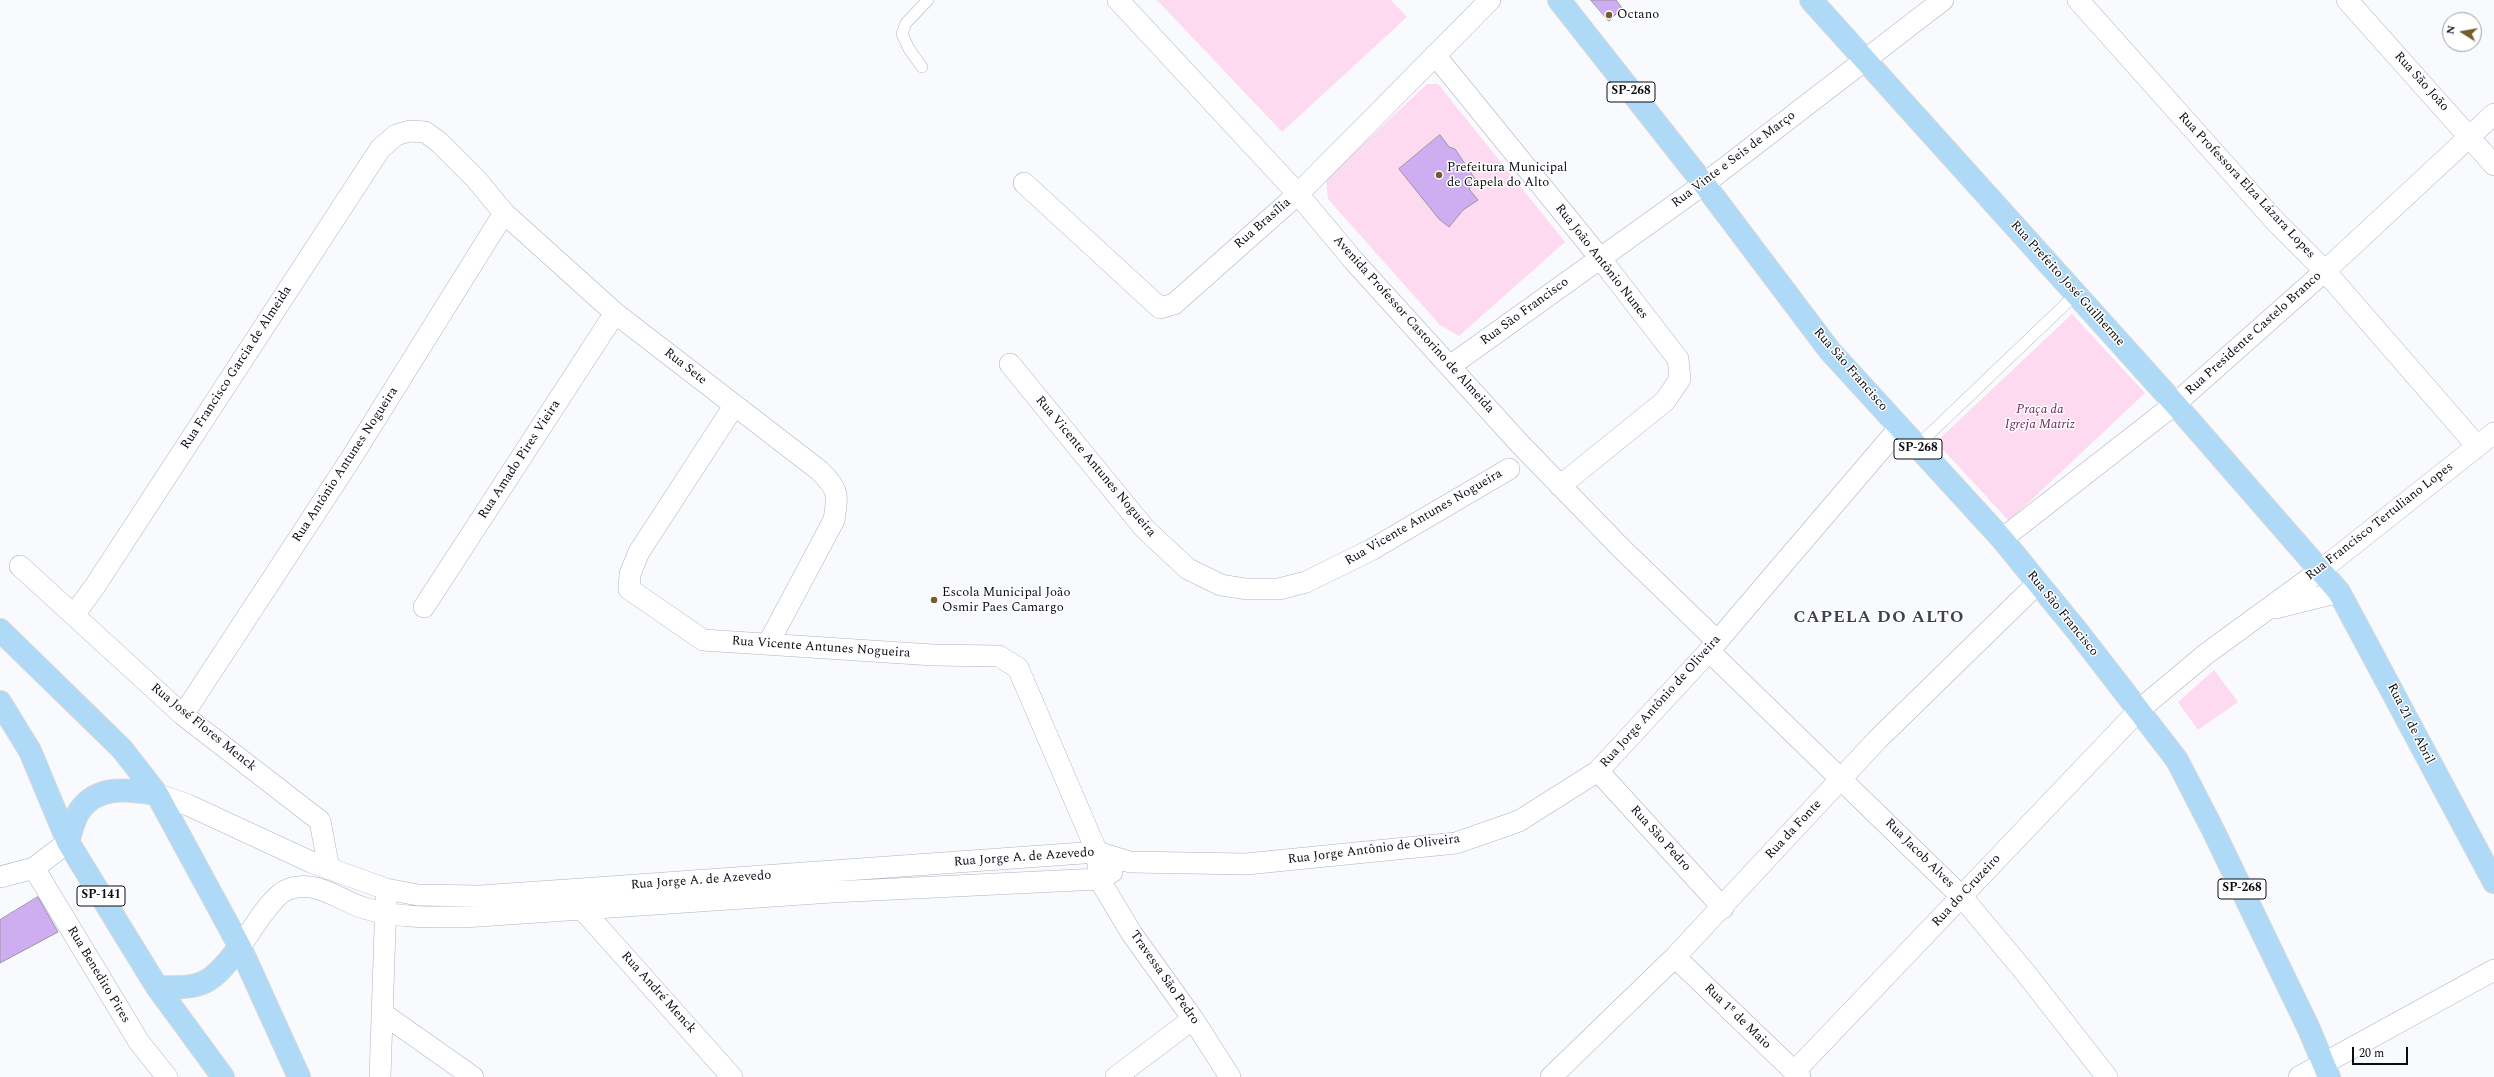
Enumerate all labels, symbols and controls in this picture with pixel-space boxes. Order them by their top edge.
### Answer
place label: Octano [1617,7,1659,23]
marker: Octano [1604,10,1614,20]
north arrow [2442,12,2482,52]
text: N [2442,24,2460,36]
street label: Rua São João [2390,49,2452,115]
road number: SP-268 [1607,82,1655,102]
street label: Rua Vinte e Seis de Março [1669,108,1799,212]
street label: Rua Professora Elza Lázara Lopes [2174,110,2318,262]
place label: Prefeitura Municipal de Capela do Alto [1447,160,1567,191]
marker: Prefeitura Municipal de Capela do Alto [1434,170,1444,180]
street label: Rua Brasília [1232,195,1294,253]
street label: Rua João Antônio Nunes [1551,201,1651,323]
street label: Rua Prefeito José Guilherme [2007,218,2127,350]
street label: Avenida Professor Castorino de Almeida [1329,233,1497,417]
street label: Rua Presidente Castelo Branco [2183,269,2325,399]
street label: Rua São Francisco [1478,275,1572,349]
street label: Rua Francisco Garcia de Almeida [178,283,296,453]
street label: Rua São Francisco [1810,325,1890,415]
street label: Rua Sete [661,346,709,388]
street label: Rua Antônio Antunes Nogueira [290,384,402,546]
street label: Rua Vicente Antunes Nogueira [1031,393,1159,541]
street label: Rua Amado Pires Vieira [476,398,564,522]
park label: Praça da Igreja Matriz [2005,402,2075,433]
road number: SP-268 [1894,439,1942,459]
street label: Rua Francisco Tertuliano Lopes [2303,460,2457,584]
street label: Rua Vicente Antunes Nogueira [1343,466,1505,570]
street label: Rua São Francisco [2023,568,2101,660]
place label: Escola Municipal João Osmir Paes Camargo [942,585,1070,616]
marker: Escola Municipal João Osmir Paes Camargo [929,595,939,605]
district label: CAPELA DO ALTO [1794,609,1964,629]
street label: Rua Jorge Antônio de Oliveira [1597,632,1725,772]
street label: Rua Vicente Antunes Nogueira [731,634,911,662]
street label: Rua José Flores Menck [147,681,259,775]
street label: Rua 21 de Abril [2383,681,2437,767]
street label: Rua da Fonte [1763,797,1825,863]
street label: Rua São Pedro [1626,803,1694,875]
street label: Rua Jacob Alves [1881,816,1957,892]
street label: Rua Jorge Antônio de Oliveira [1287,832,1461,868]
street label: Rua Jorge A. de Azevedo [953,845,1095,871]
street label: Rua do Cruzeiro [1929,851,2005,931]
street label: Rua Jorge A. de Azevedo [630,868,772,894]
road number: SP-268 [2218,879,2266,899]
road number: SP-141 [77,886,125,906]
street label: Rua Benedito Pires [63,924,133,1026]
street label: Travessa São Pedro [1126,928,1202,1028]
street label: Rua André Menck [617,949,699,1037]
street label: Rua 1º de Maio [1700,981,1774,1053]
scale bar [2354,1039,2410,1065]
text: 20 m [2359,1044,2384,1063]

